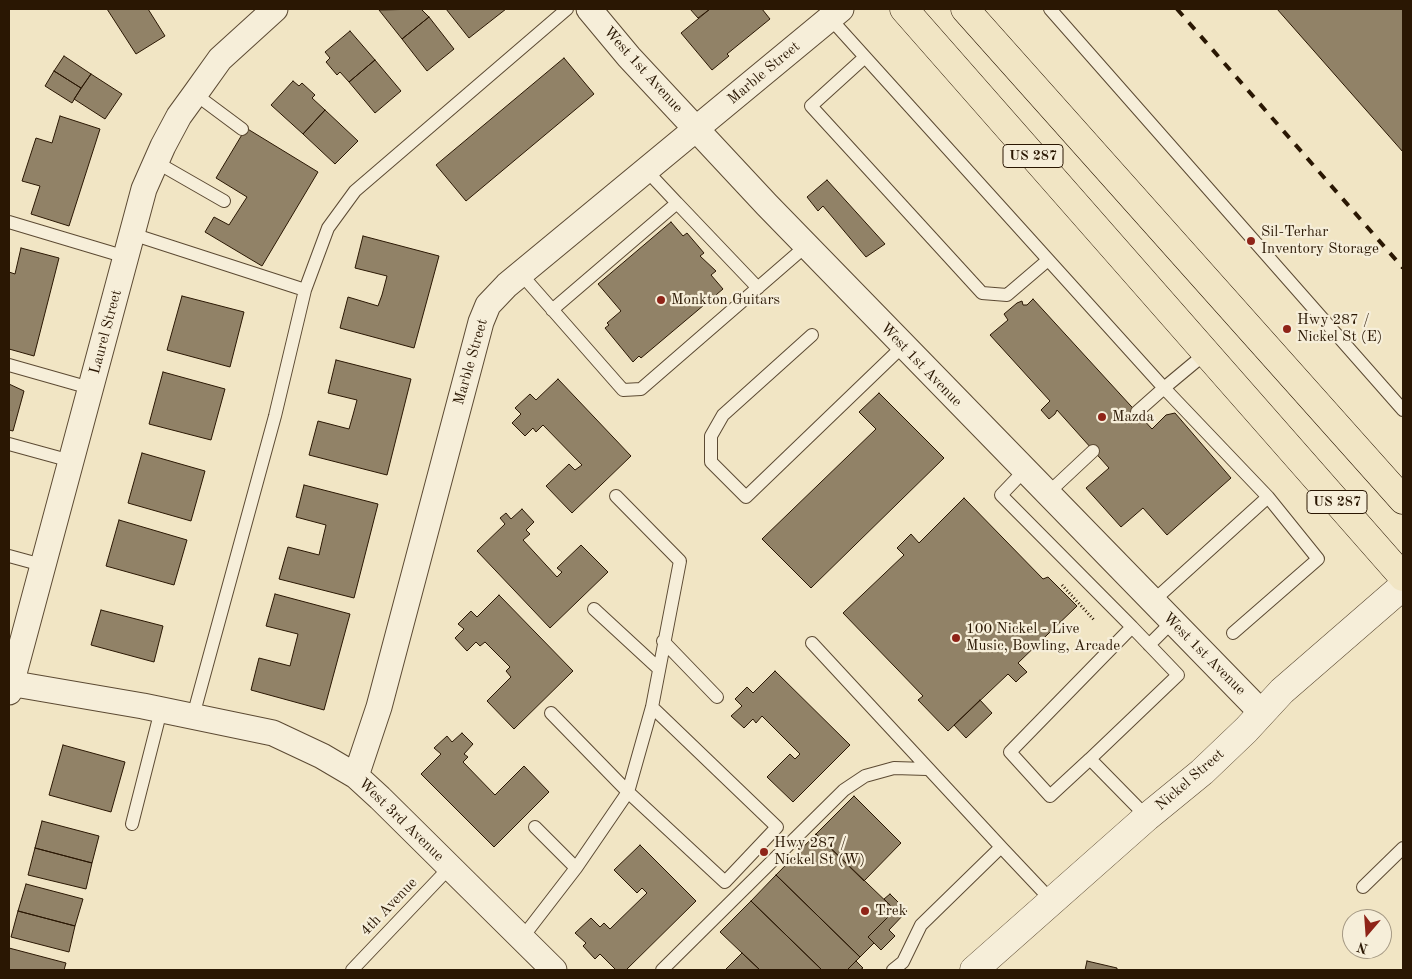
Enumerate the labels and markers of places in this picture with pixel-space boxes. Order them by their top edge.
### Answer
place label: Sil-Terhar Inventory Storage [1261,223,1379,258]
marker: Sil-Terhar Inventory Storage [1245,235,1257,247]
place label: Monkton Guitars [671,291,780,309]
marker: Monkton Guitars [655,294,667,306]
place label: Hwy 287 / Nickel St (E) [1297,311,1382,346]
marker: Hwy 287 / Nickel St (E) [1281,323,1293,335]
place label: Mazda [1112,408,1154,426]
marker: Mazda [1096,411,1108,423]
place label: 100 Nickel - Live Music, Bowling, Arcade [966,620,1120,655]
marker: 100 Nickel - Live Music, Bowling, Arcade [950,632,962,644]
place label: Hwy 287 / Nickel St (W) [774,834,865,869]
marker: Hwy 287 / Nickel St (W) [758,846,770,858]
place label: Trek [875,902,907,920]
marker: Trek [859,905,871,917]

